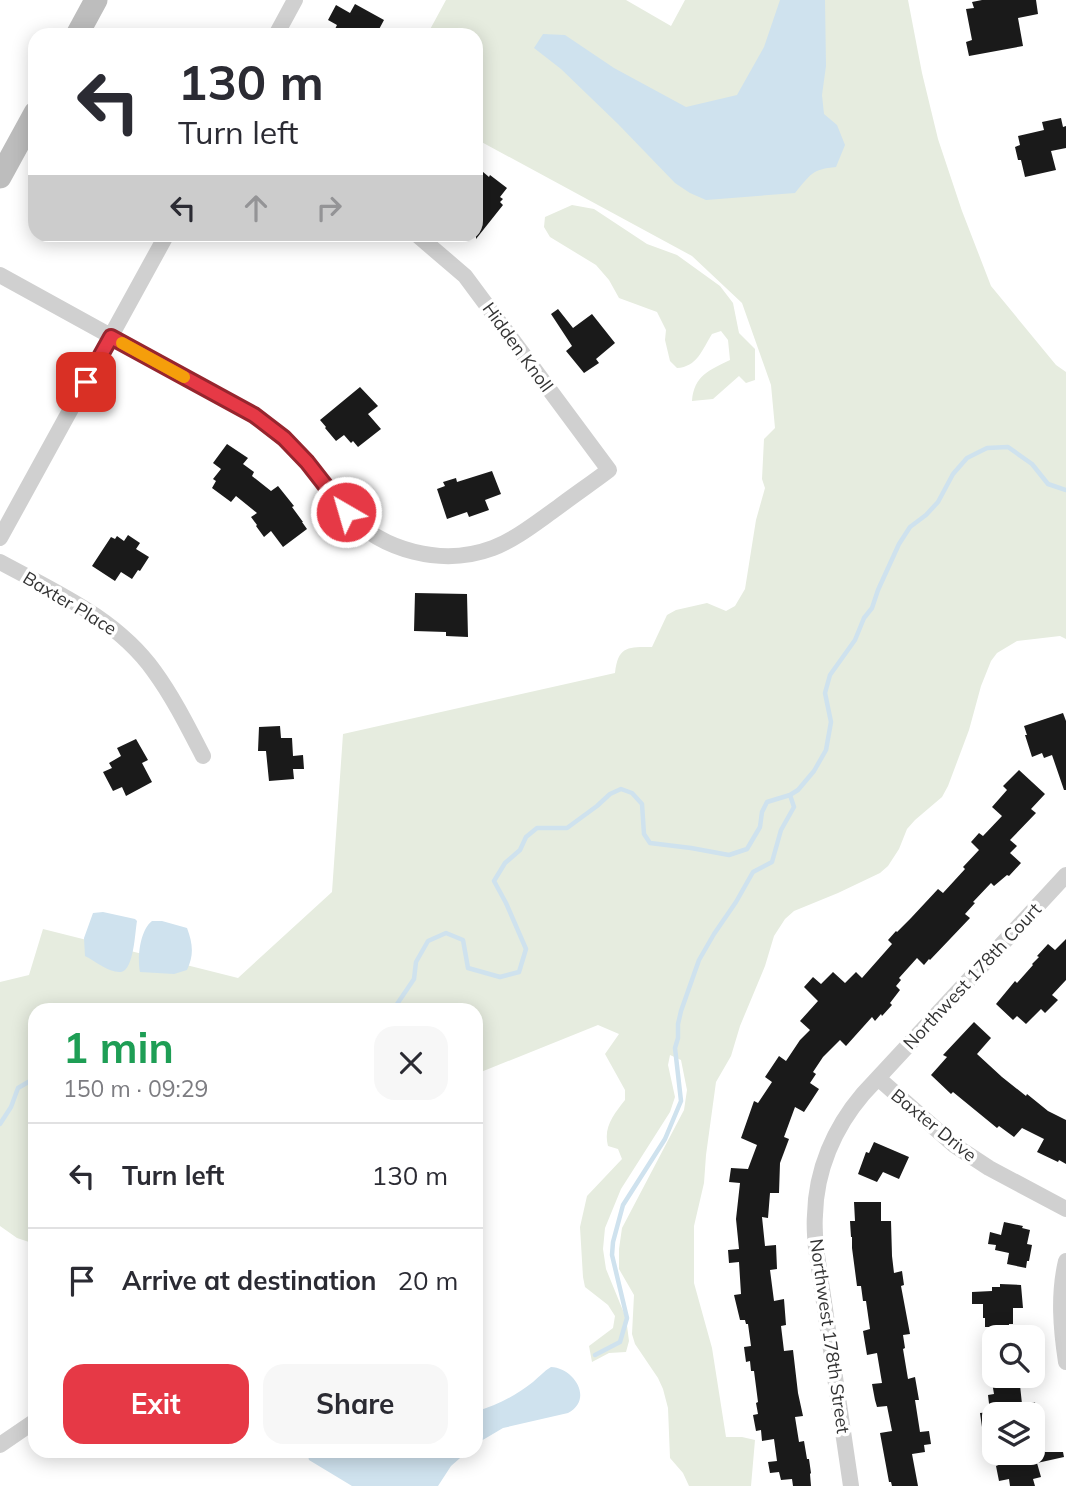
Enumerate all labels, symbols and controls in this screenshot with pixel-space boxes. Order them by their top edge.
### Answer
text: 130 m [178,51,324,112]
icon: left [63,56,154,147]
text: Turn left [178,112,298,152]
icon: left [164,189,202,227]
icon: ahead [237,189,275,227]
icon: right [310,189,348,227]
street label: Hidden Knoll [478,298,558,396]
pin [56,352,116,412]
icon: arrive [67,363,105,401]
position arrow [309,475,383,549]
street label: Baxter Place [19,566,121,640]
street label: Northwest 178th Court [898,898,1046,1054]
text: 1 min [63,1021,174,1074]
button: close [374,1026,448,1100]
text: 150 m · 09:29 [63,1074,208,1103]
street label: Baxter Drive [887,1084,981,1166]
icon: left [63,1157,101,1195]
text: Turn left [122,1159,224,1192]
text: 130 m [372,1159,448,1192]
street label: Northwest 178th Street [805,1237,855,1435]
icon: arrive [63,1262,101,1300]
text: Arrive at destination [122,1264,377,1297]
text: 20 m [398,1264,458,1297]
map controls [982,1325,1045,1465]
button: search [982,1325,1045,1388]
button: Exit [63,1364,249,1444]
button: Share [263,1364,448,1444]
button: layers [982,1402,1045,1465]

